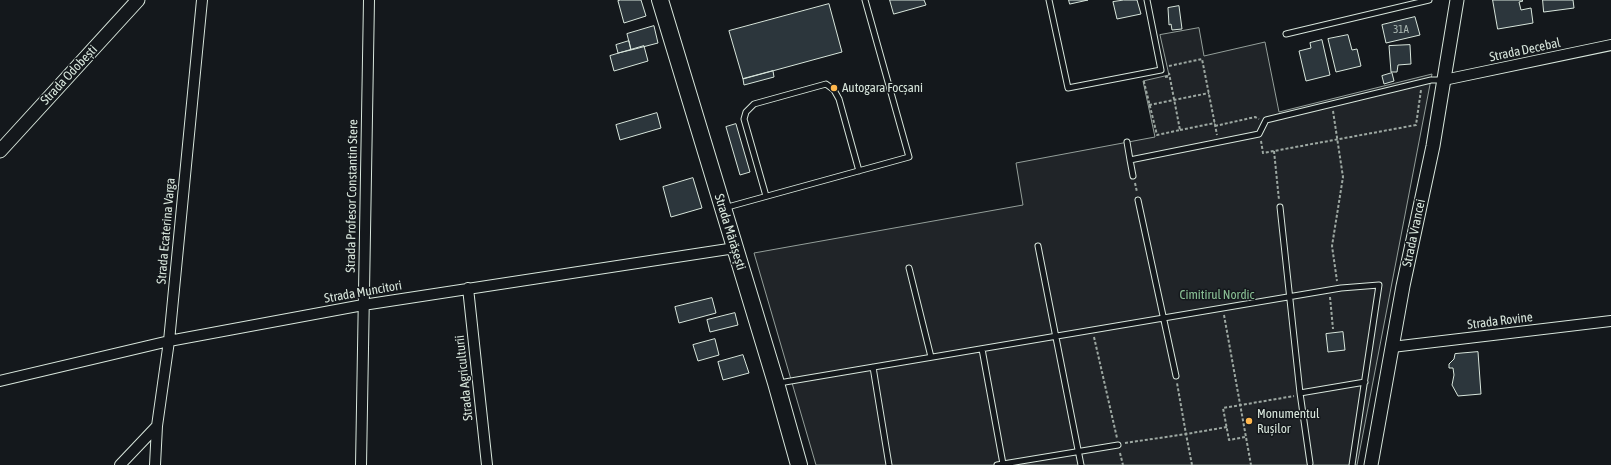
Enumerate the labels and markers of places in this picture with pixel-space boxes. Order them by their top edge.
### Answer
place label: Autogara Focșani [842,80,923,96]
marker: Autogara Focșani [829,83,839,93]
place label: Monumentul Rușilor [1257,406,1319,437]
marker: Monumentul Rușilor [1244,416,1254,426]

